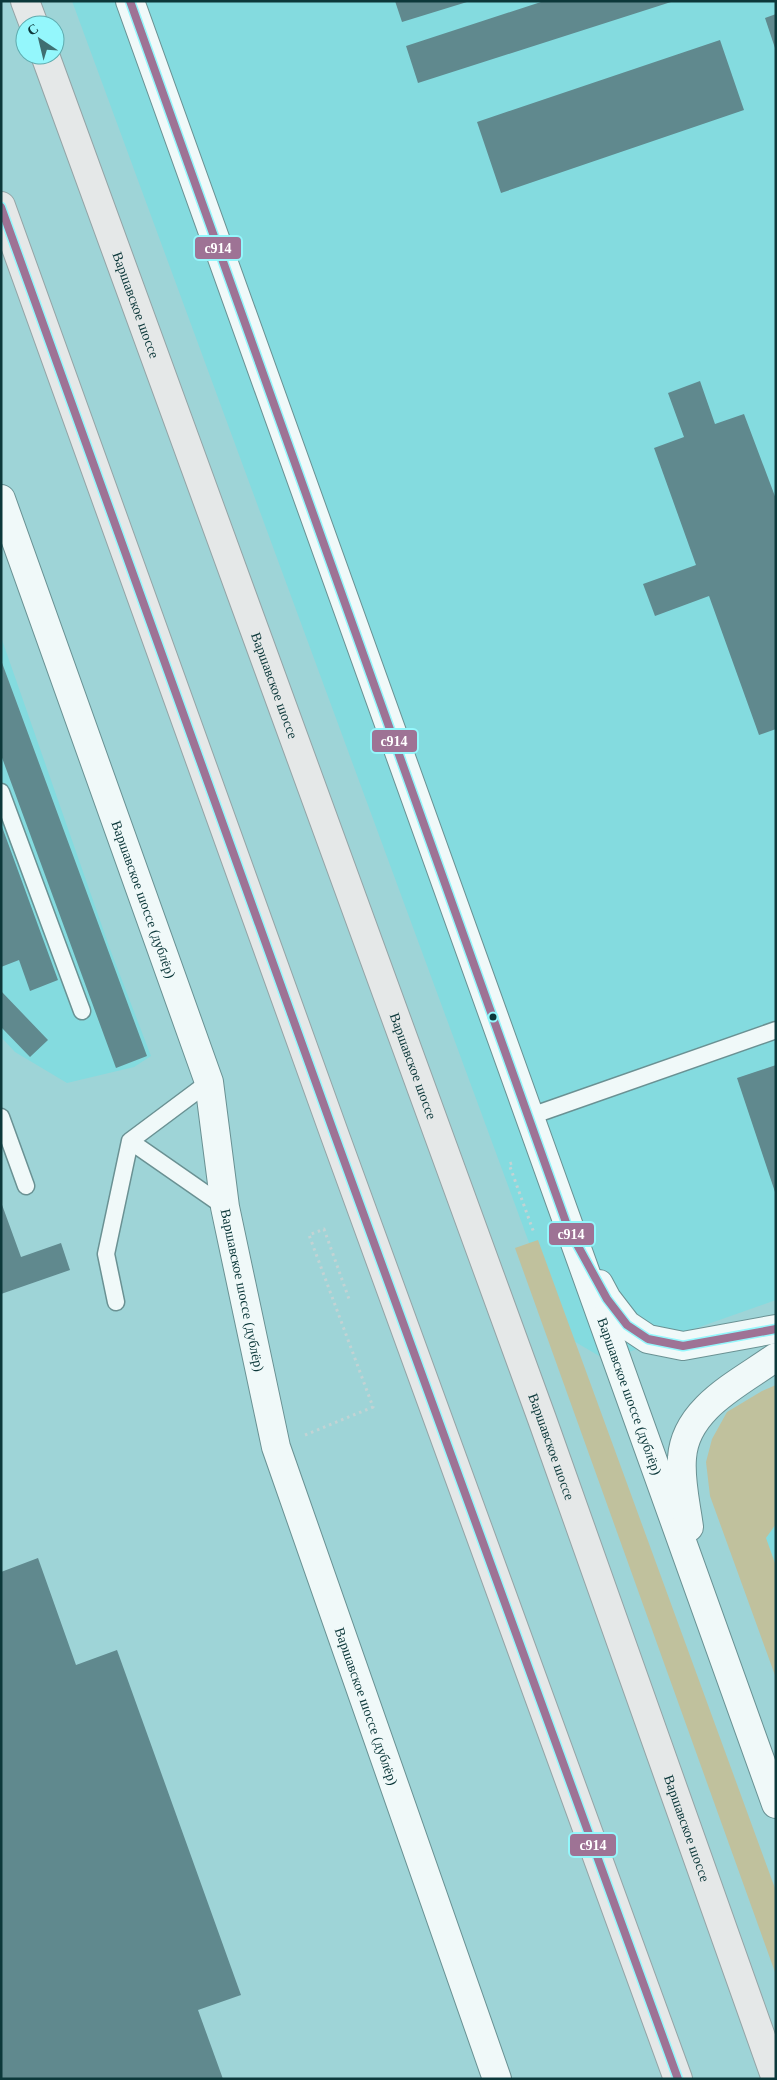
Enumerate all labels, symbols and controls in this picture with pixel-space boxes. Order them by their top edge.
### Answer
north arrow [15,15,65,65]
text: С [24,21,41,39]
line badge: с914 [194,236,242,260]
text: с914 [204,241,232,256]
street label: Варшавское шоссе [109,250,162,360]
street label: Варшавское шоссе [248,630,301,741]
line badge: с914 [371,729,418,753]
text: с914 [380,734,408,749]
street label: Варшавское шоссе (дублёр) [108,819,178,981]
street label: Варшавское шоссе [387,1011,439,1121]
unlabelled marker [488,1012,498,1022]
street label: Варшавское шоссе (дублёр) [218,1207,267,1374]
line badge: с914 [548,1222,595,1246]
text: с914 [557,1227,585,1242]
street label: Варшавское шоссе (дублёр) [594,1316,665,1478]
street label: Варшавское шоссе [525,1391,577,1502]
street label: Варшавское шоссе (дублёр) [332,1626,401,1788]
street label: Варшавское шоссе [661,1773,712,1884]
line badge: с914 [569,1833,617,1857]
text: с914 [579,1838,607,1853]

